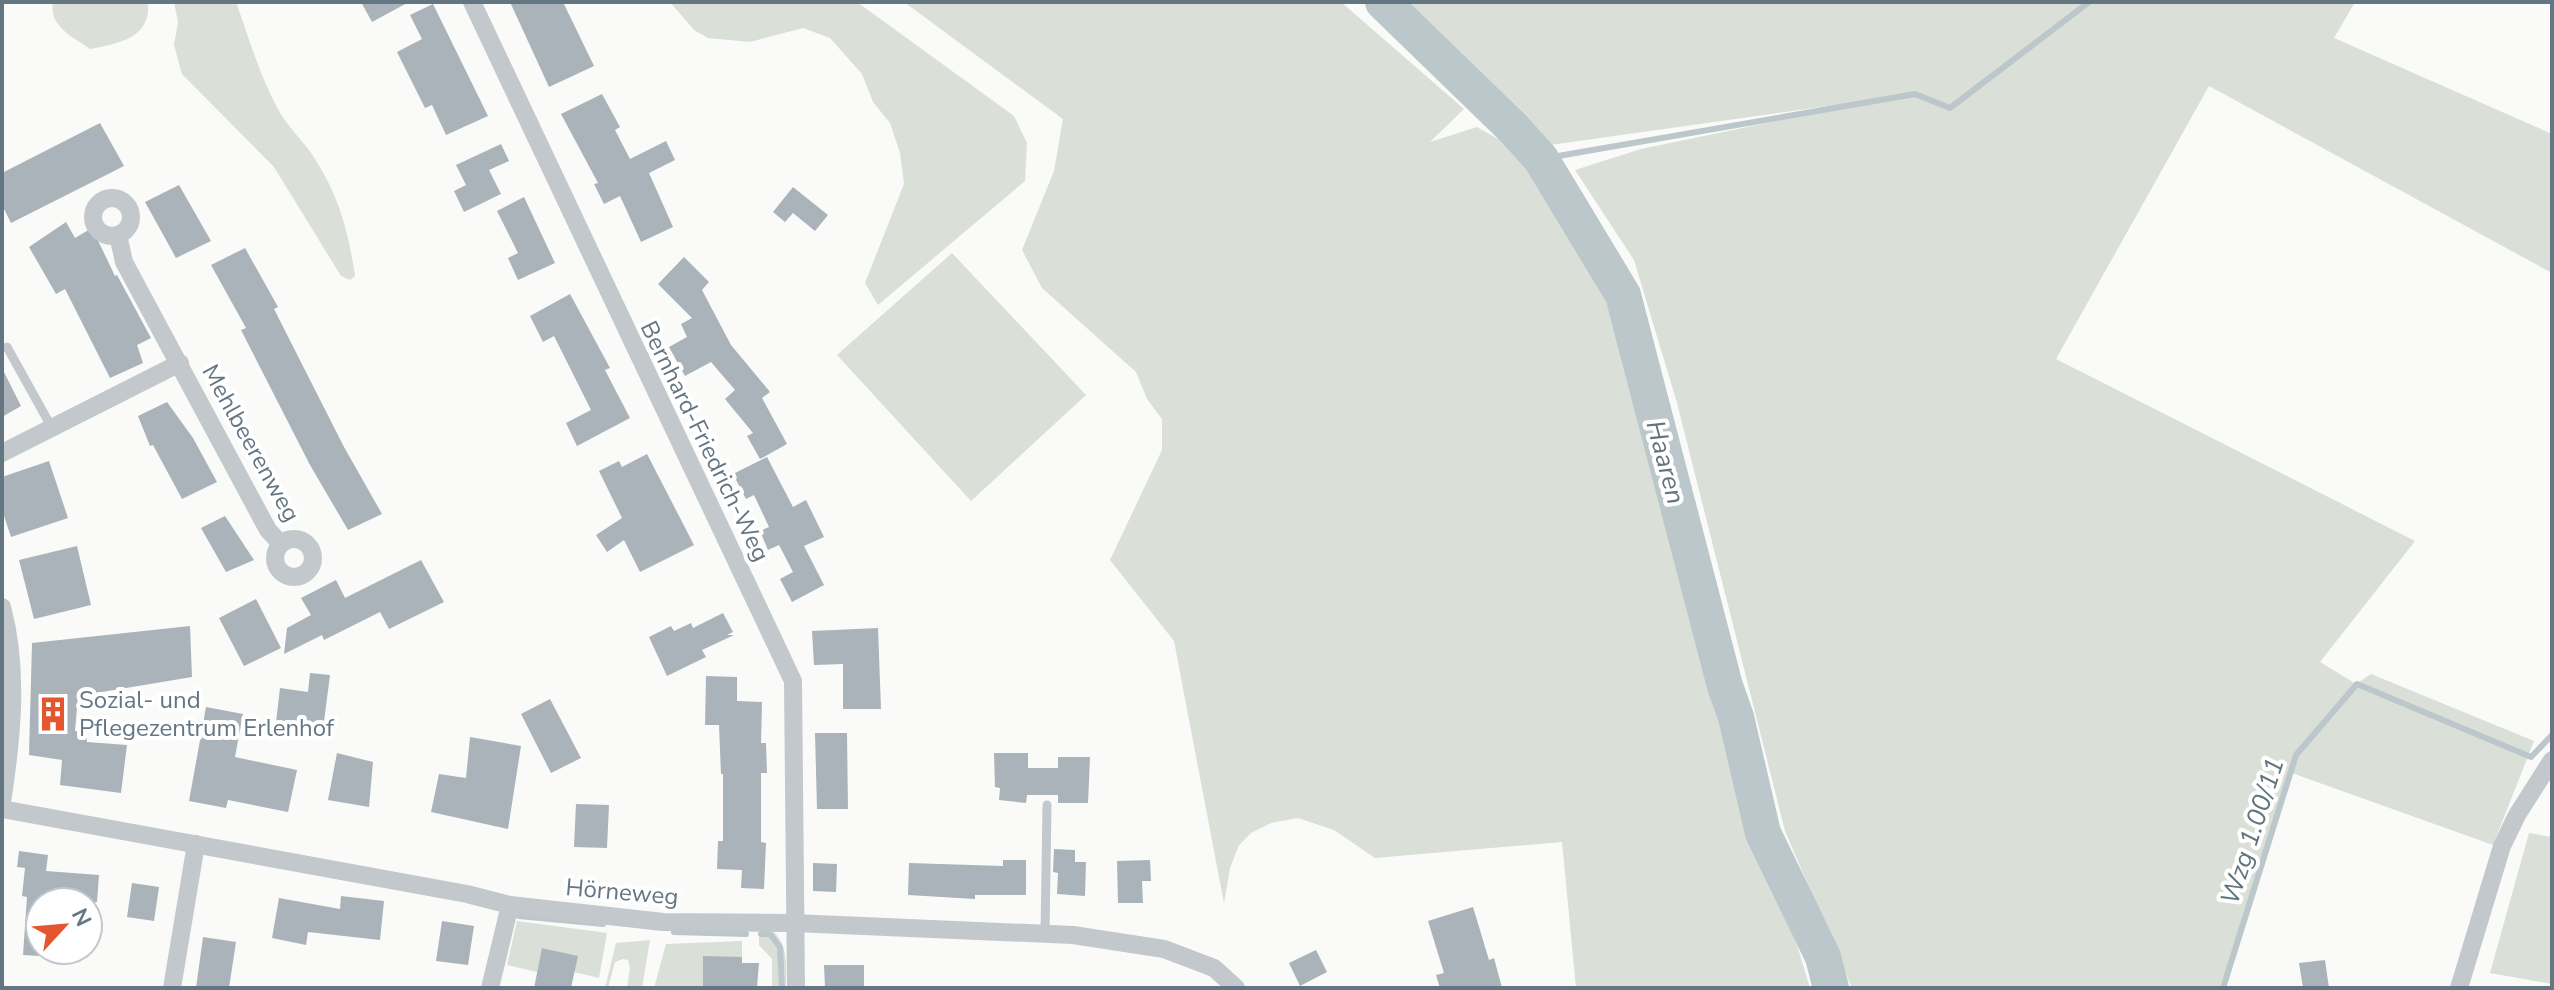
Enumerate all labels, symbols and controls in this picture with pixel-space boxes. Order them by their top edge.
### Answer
street label: Bernhard-Friedrich-Weg [633,315,777,567]
street label: Mehlbeerenweg [195,359,307,527]
water label: Haaren [1638,417,1693,508]
place label: Sozial- und Pflegezentrum Erlenhof [79,684,335,744]
building icon: Sozial- und Pflegezentrum Erlenhof [34,695,72,733]
water label: Wzg 1.00/11 [2212,753,2293,909]
street label: Hörneweg [564,871,680,913]
north arrow [24,886,104,966]
text: N [64,904,98,932]

